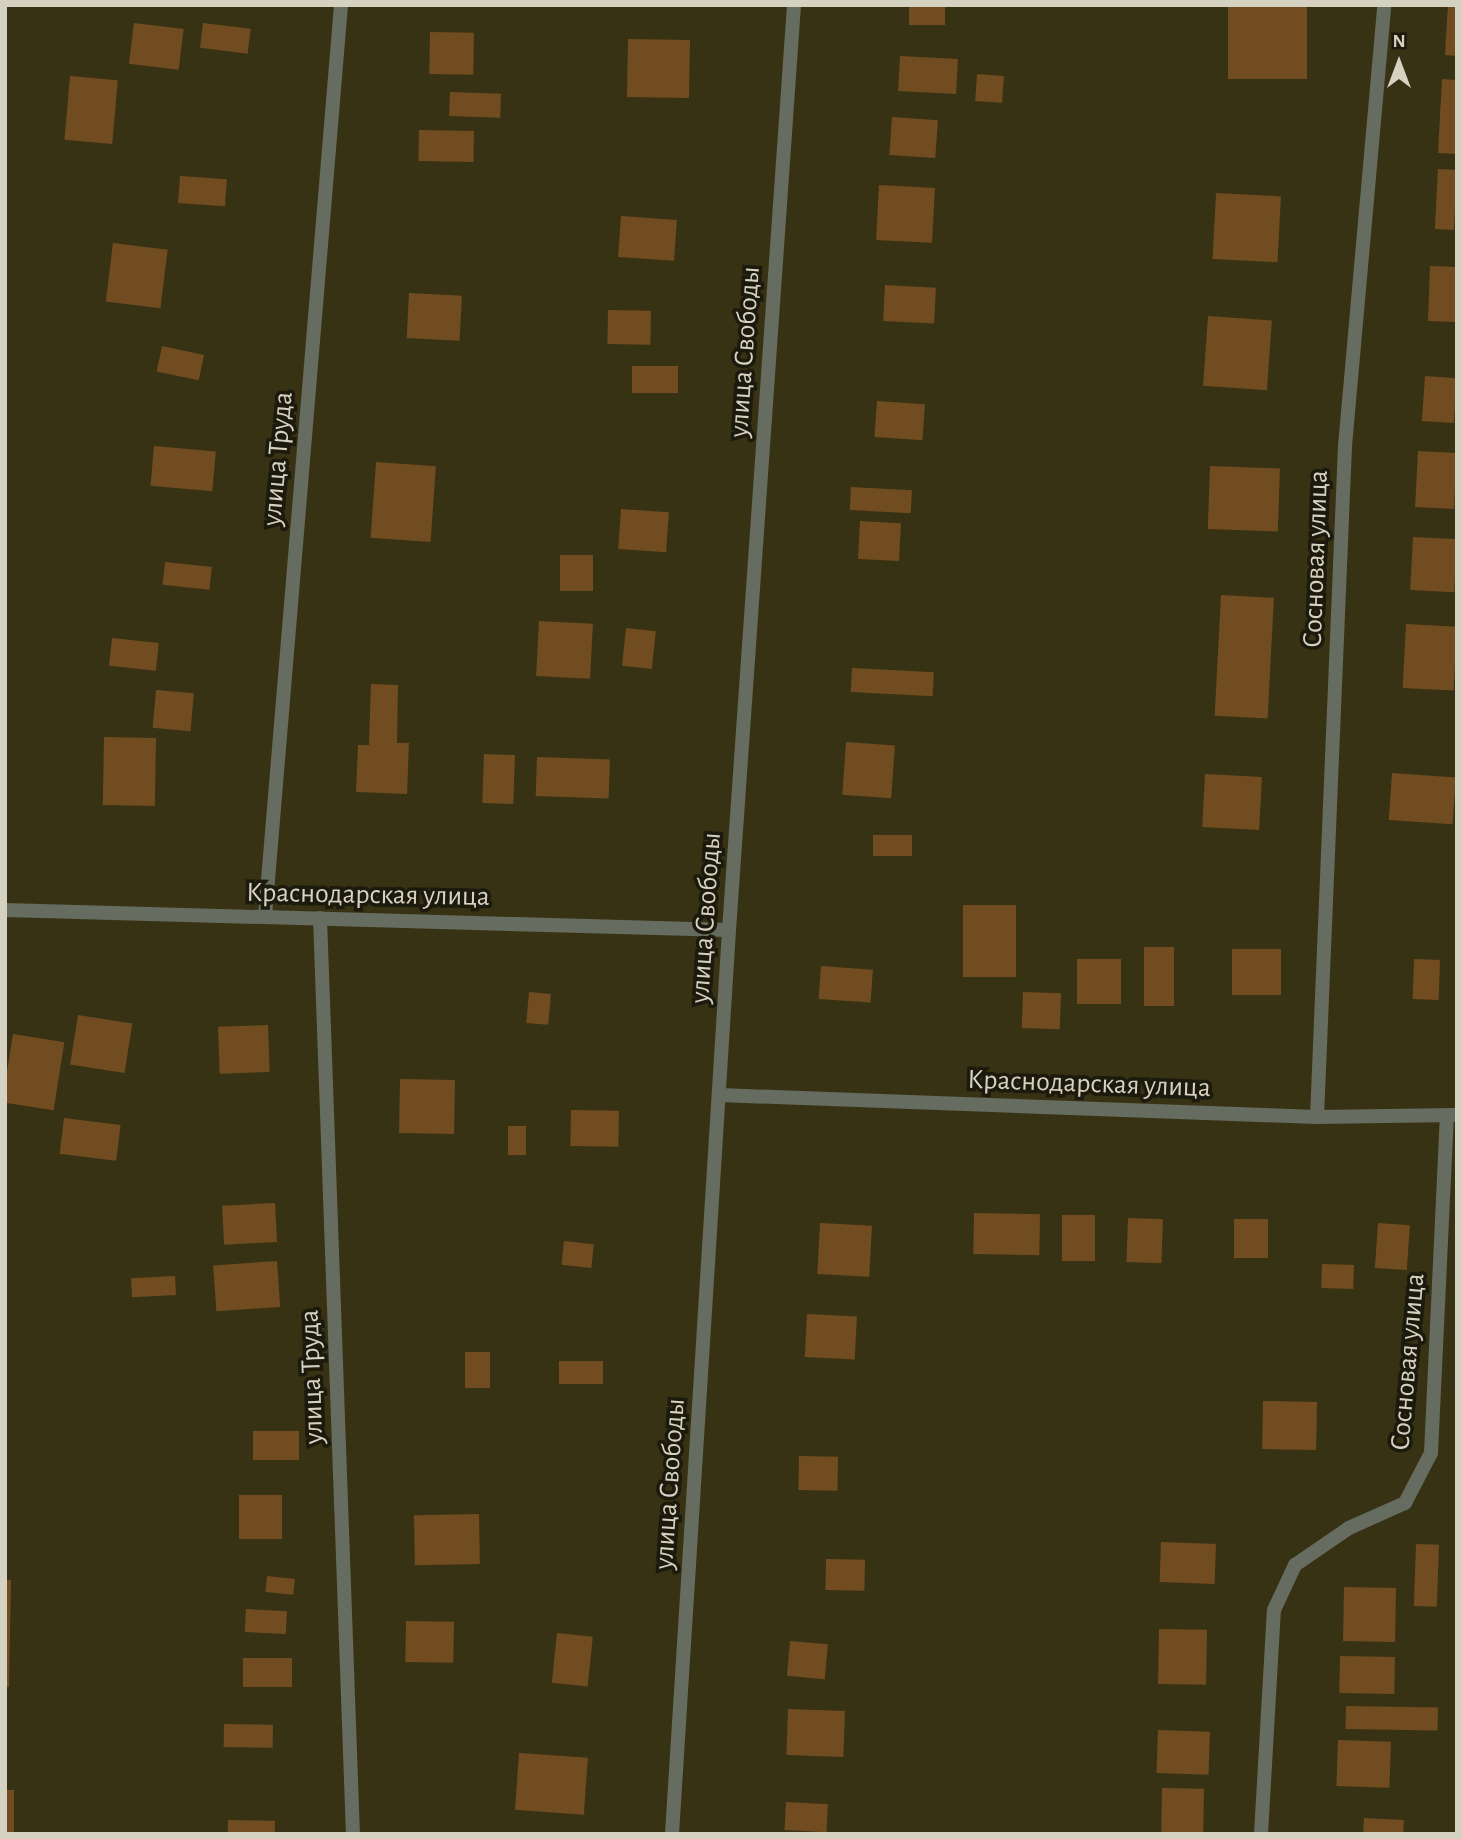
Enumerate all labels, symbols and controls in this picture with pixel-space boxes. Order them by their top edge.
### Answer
north arrow [1364,28,1434,98]
text: N [1392,32,1406,51]
street label: улица Свободы [722,265,768,439]
street label: улица Труда [255,390,301,528]
street label: Сосновая улица [1296,470,1336,648]
street label: улица Свободы [683,831,729,1005]
street label: Краснодарская улица [246,876,490,914]
street label: Краснодарская улица [967,1063,1211,1105]
street label: Сосновая улица [1384,1272,1432,1452]
street label: улица Труда [293,1309,331,1445]
street label: улица Свободы [647,1397,693,1571]

